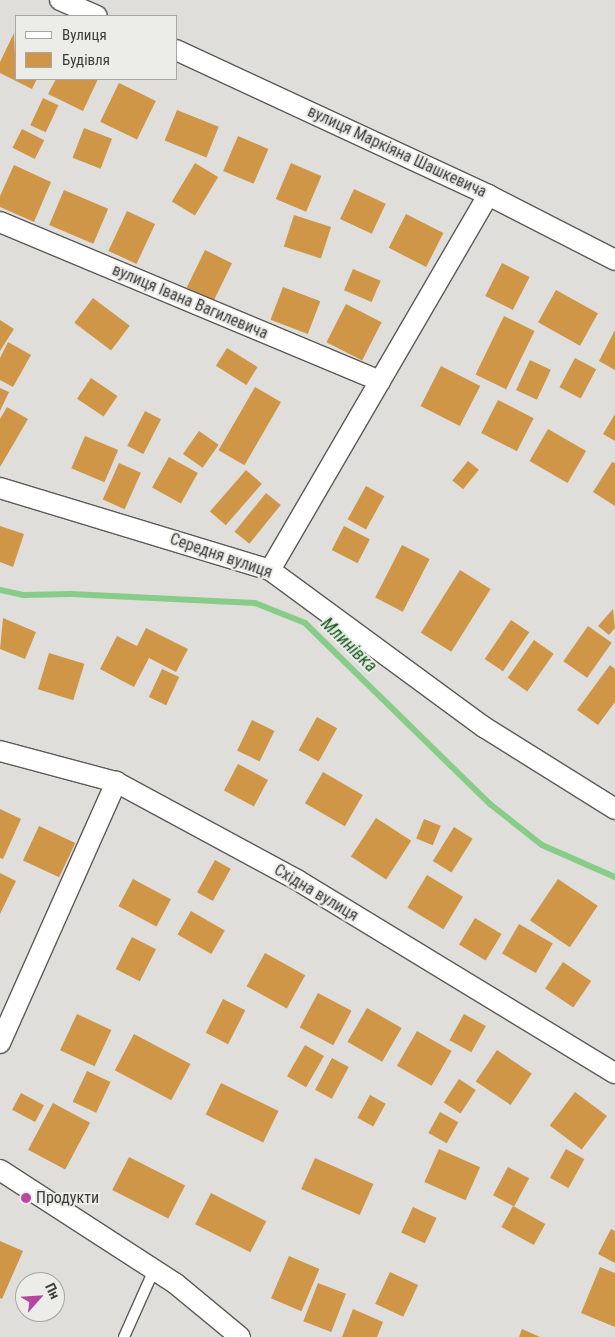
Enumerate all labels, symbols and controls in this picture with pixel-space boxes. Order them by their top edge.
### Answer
legend [15,15,178,80]
text: Вулиця [62,26,107,44]
text: Будівля [62,51,110,69]
street label: вулиця Маркіяна Шашкевича [304,102,490,202]
street label: вулиця Івана Вагилевича [109,260,271,344]
street label: Середня вулиця [167,530,275,582]
water label: Млинівка [316,613,382,677]
street label: Східна вулиця [270,860,362,926]
place label: Продукти [36,1188,99,1208]
marker: Продукти [20,1192,32,1204]
north arrow [15,1272,65,1322]
text: Пн [42,1280,63,1301]

